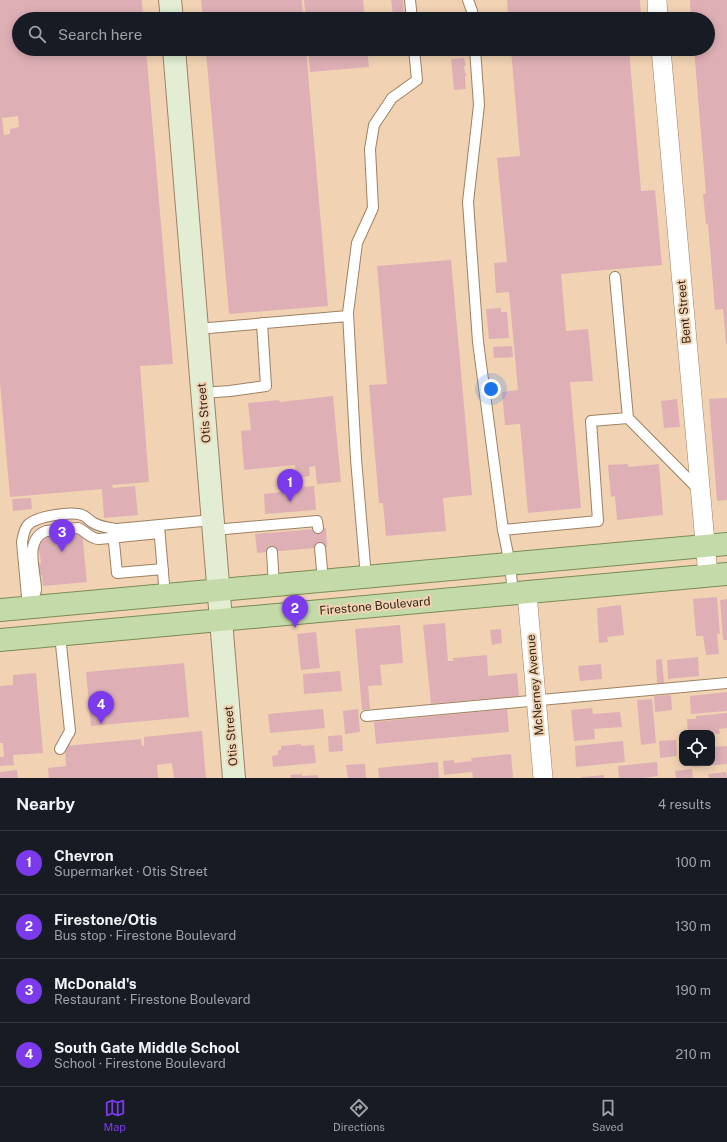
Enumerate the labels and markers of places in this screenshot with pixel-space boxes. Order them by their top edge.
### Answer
pin: 1 [277,469,303,502]
pin: 3 [49,519,75,552]
pin: 2 [282,595,308,628]
pin: 4 [88,691,114,724]

